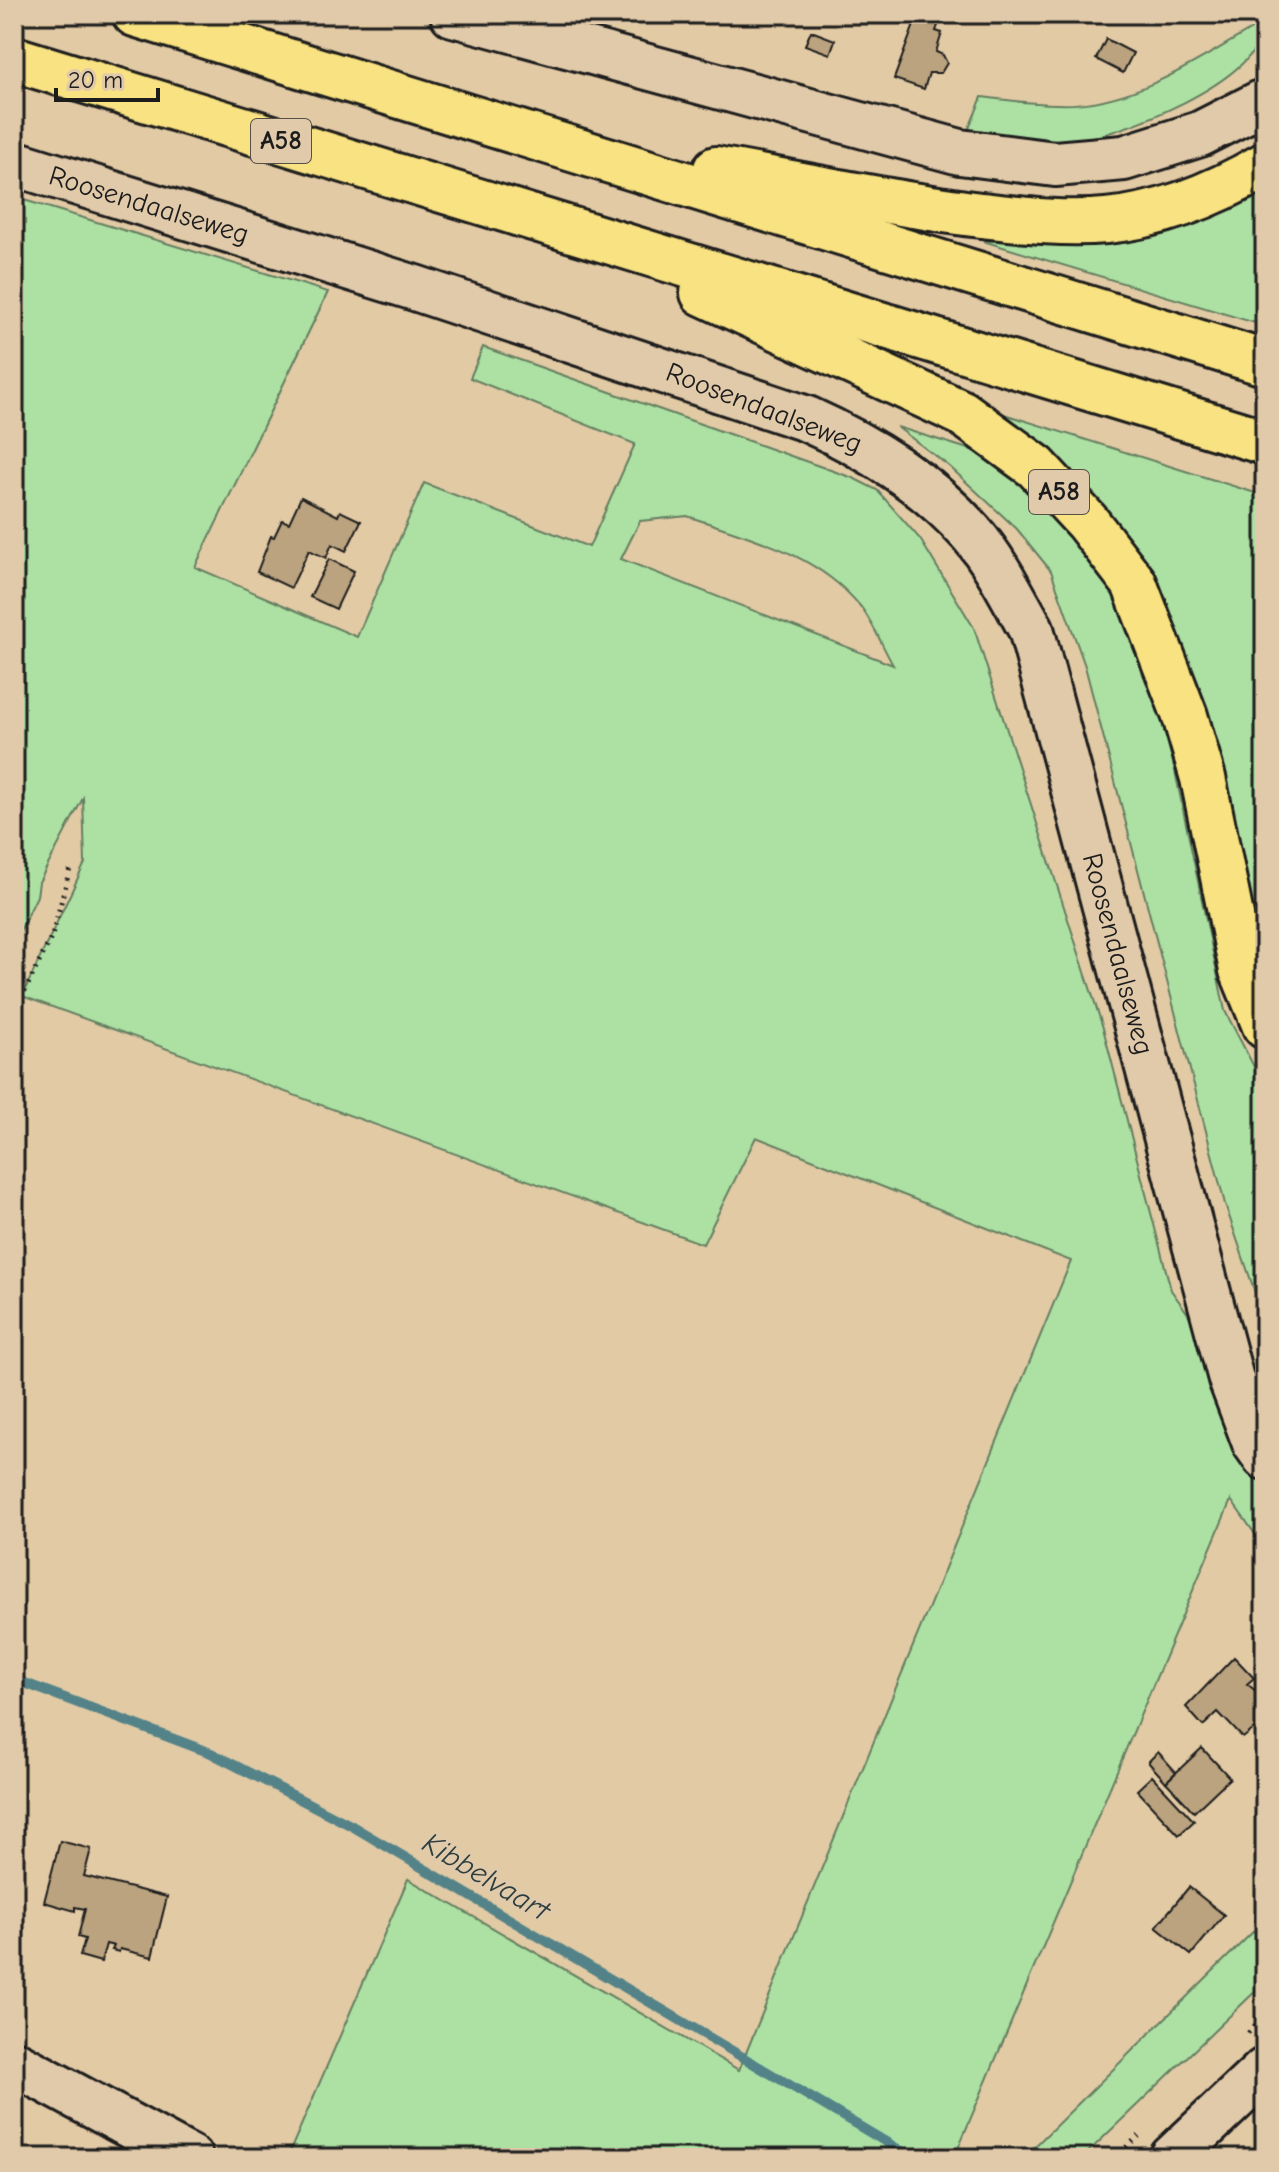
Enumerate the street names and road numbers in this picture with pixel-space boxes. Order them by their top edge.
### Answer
road number: A58 [251,119,311,163]
street label: Roosendaalseweg [45,159,253,251]
street label: Roosendaalseweg [661,356,867,460]
road number: A58 [1029,470,1089,514]
street label: Roosendaalseweg [1076,850,1160,1058]

